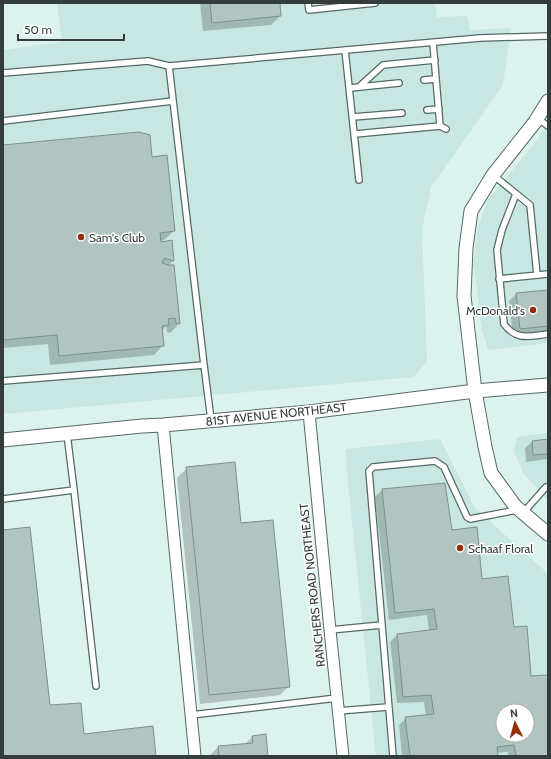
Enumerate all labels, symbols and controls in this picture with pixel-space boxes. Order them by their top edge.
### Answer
scale bar [18,16,124,42]
text: 50 m [24,22,52,37]
place label: Sam's Club [89,230,145,245]
marker: Sam's Club [76,232,86,242]
place label: McDonald's [466,303,525,318]
marker: McDonald's [528,305,538,315]
street label: 81ST AVENUE NORTHEAST [205,399,348,429]
street label: RANCHERS ROAD NORTHEAST [296,502,328,668]
place label: Schaaf Floral [468,541,533,556]
marker: Schaaf Floral [455,543,465,553]
north arrow [495,703,535,743]
text: N [509,706,519,720]

